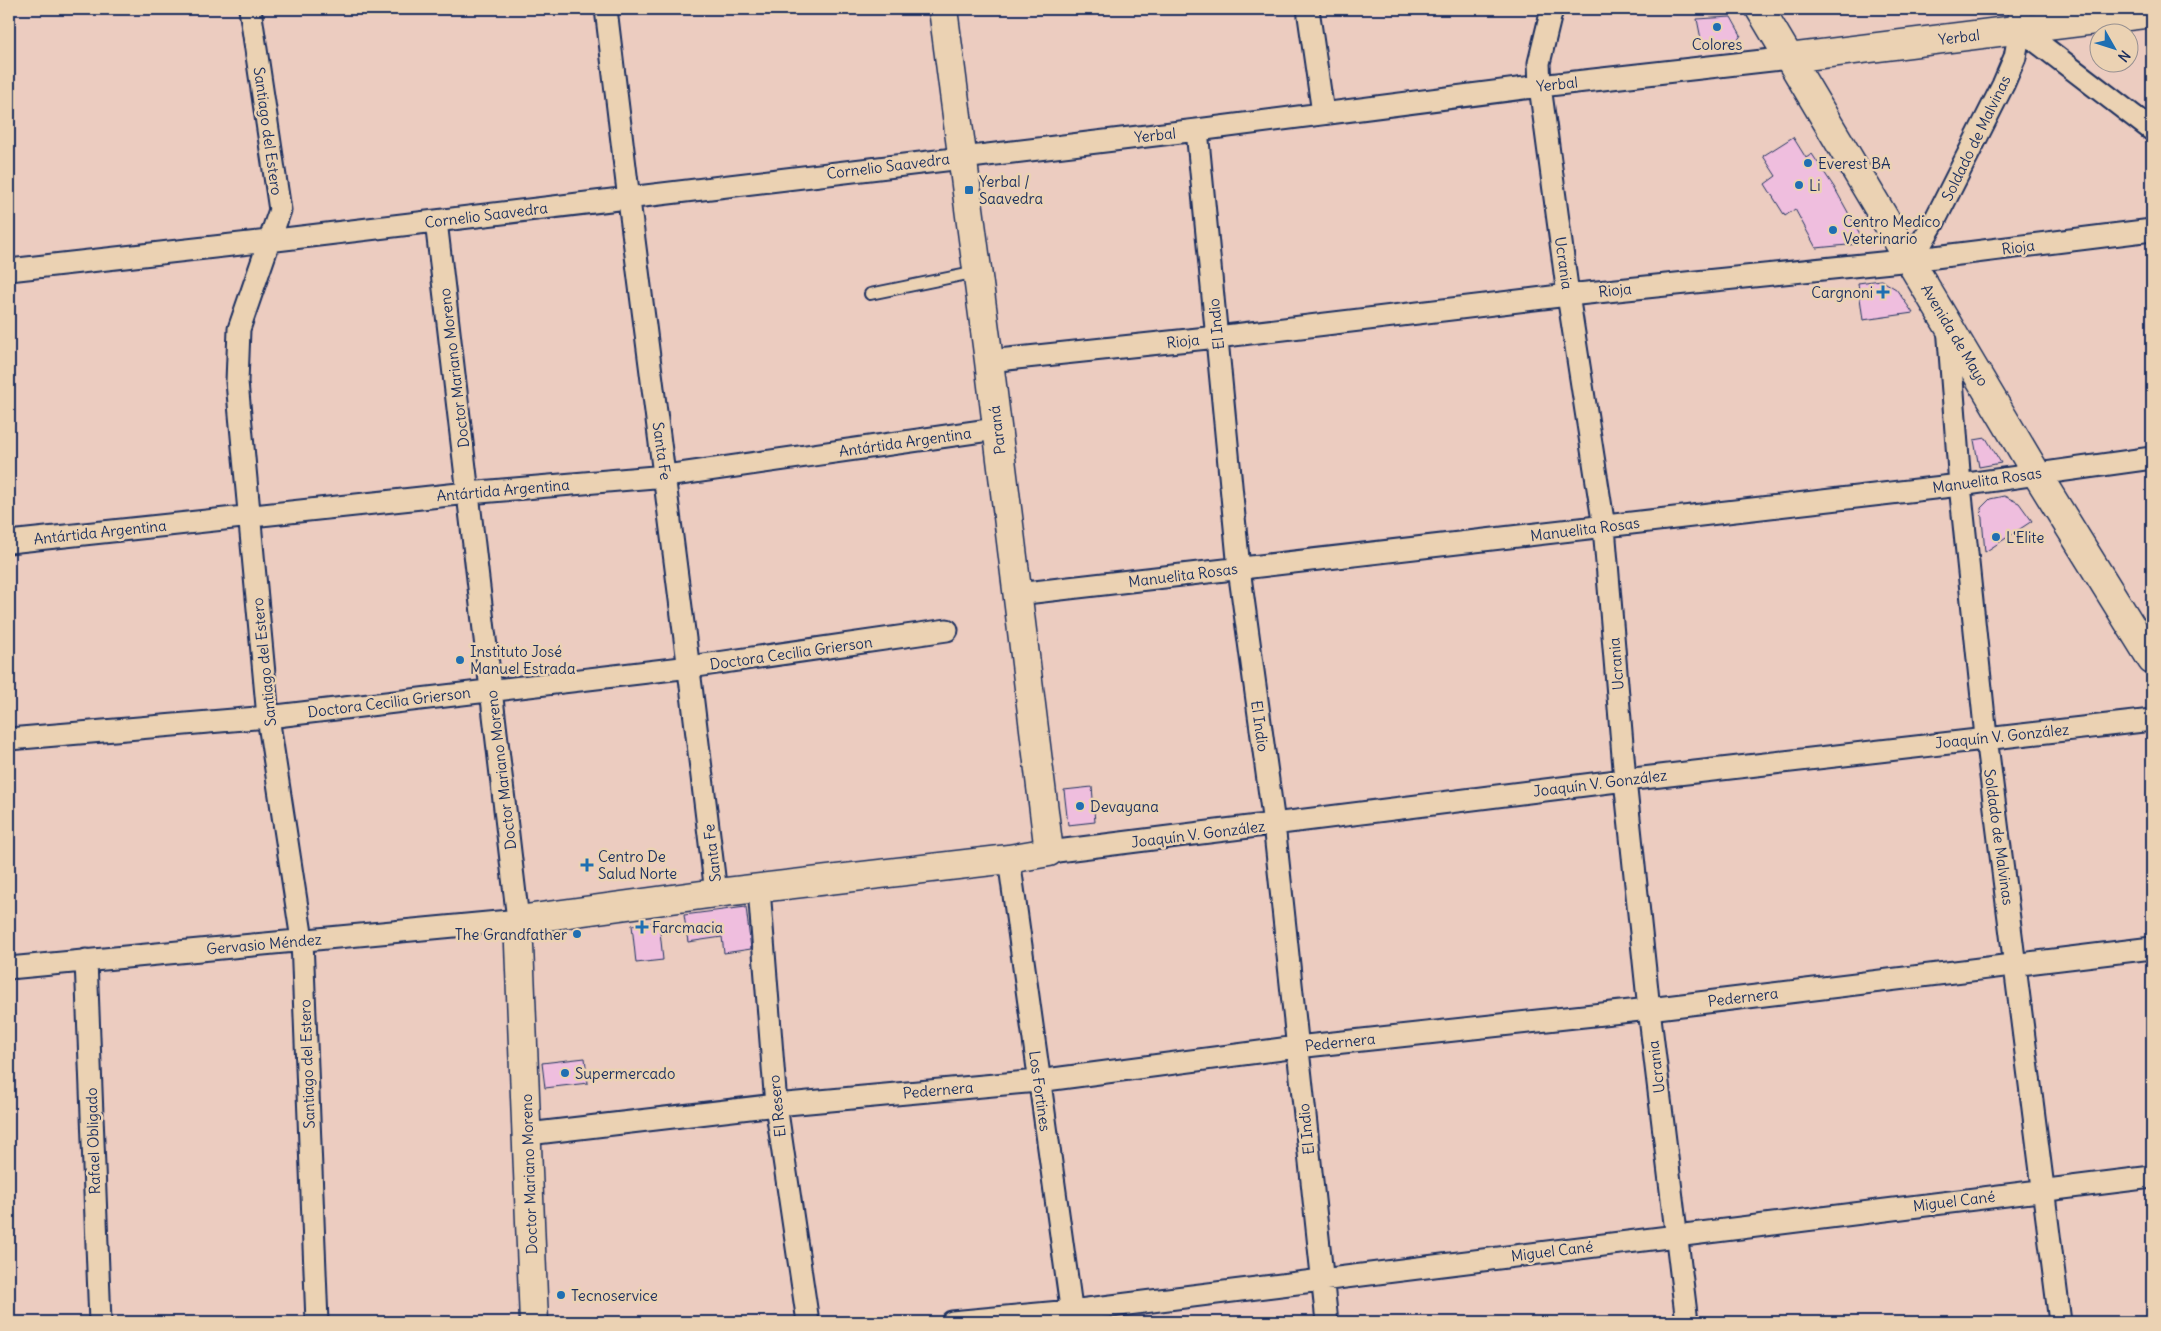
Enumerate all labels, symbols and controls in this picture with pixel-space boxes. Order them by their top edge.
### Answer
marker: Colores [1711,21,1723,33]
north arrow [2088,22,2138,72]
street label: Yerbal [1937,25,1981,49]
place label: Colores [1692,35,1742,54]
text: N [2114,47,2134,66]
street label: Santiago del Estero [250,66,286,196]
street label: Yerbal [1535,72,1579,96]
street label: Soldado de Malvinas [1937,72,2015,204]
street label: Yerbal [1133,123,1177,147]
street label: Cornelio Saavedra [825,149,951,183]
place label: Everest BA [1818,154,1891,173]
marker: Everest BA [1802,157,1814,169]
place label: Yerbal / Saavedra [979,172,1044,208]
place label: Li [1809,176,1821,195]
marker: Li [1793,179,1805,191]
marker: Yerbal / Saavedra [963,184,975,196]
street label: Cornelio Saavedra [423,198,549,232]
place label: Centro Medico Veterinario [1843,212,1940,248]
marker: Centro Medico Veterinario [1827,224,1839,236]
street label: Ucrania [1551,235,1577,291]
street label: Rioja [2000,235,2036,258]
street label: Rioja [1597,279,1633,301]
street label: Avenida de Mayo [1917,280,1993,390]
place label: Cargnoni [1811,283,1873,302]
marker: Cargnoni [1877,286,1889,298]
street label: Doctor Mariano Moreno [435,287,473,449]
street label: El Indio [1204,297,1228,351]
street label: Rioja [1165,330,1201,352]
street label: Paraná [985,404,1009,455]
street label: Santa Fe [649,421,675,481]
street label: Antártida Argentina [838,423,973,461]
street label: Manuelita Rosas [1931,463,2043,497]
street label: Antártida Argentina [436,475,571,505]
street label: Manuelita Rosas [1529,513,1641,545]
street label: Antártida Argentina [33,516,168,548]
place label: L'Elite [2006,528,2044,547]
marker: L'Elite [1990,531,2002,543]
street label: Manuelita Rosas [1127,559,1239,591]
street label: Santiago del Estero [248,597,280,727]
street label: Doctora Cecilia Grierson [708,632,874,674]
street label: Ucrania [1604,636,1628,691]
place label: Instituto José Manuel Estrada [470,642,576,678]
marker: Instituto José Manuel Estrada [454,654,466,666]
street label: Doctora Cecilia Grierson [306,683,472,721]
street label: Doctor Mariano Moreno [482,689,520,851]
street label: El Indio [1247,699,1273,753]
street label: Joaquín V. González [1934,720,2070,752]
street label: Joaquín V. González [1532,765,1668,801]
street label: Soldado de Malvinas [1980,768,2018,907]
place label: Devayana [1090,797,1159,816]
marker: Devayana [1074,800,1086,812]
street label: Joaquín V. González [1130,816,1266,852]
street label: Santa Fe [699,823,725,883]
place label: Centro De Salud Norte [598,847,677,883]
marker: Centro De Salud Norte [580,858,594,872]
place label: Farcmacia [652,918,724,937]
marker: Farcmacia [636,921,648,933]
place label: The Grandfather [455,925,567,944]
marker: The Grandfather [571,928,583,940]
street label: Gervasio Méndez [205,929,323,959]
street label: Pedernera [1707,983,1780,1011]
street label: Santiago del Estero [295,999,319,1129]
street label: Pedernera [1304,1029,1377,1055]
street label: Ucrania [1643,1039,1669,1094]
street label: Los Fortines [1025,1049,1055,1133]
place label: Supermercado [575,1064,675,1083]
marker: Supermercado [559,1067,571,1079]
street label: El Resero [764,1074,790,1138]
street label: Pedernera [902,1077,975,1103]
street label: Rafael Obligado [82,1087,104,1195]
street label: Doctor Mariano Moreno [517,1093,541,1255]
street label: El Indio [1294,1102,1318,1156]
street label: Miguel Cané [1912,1187,1996,1215]
street label: Miguel Cané [1510,1237,1594,1265]
place label: Tecnoservice [571,1286,658,1305]
marker: Tecnoservice [555,1289,567,1301]

